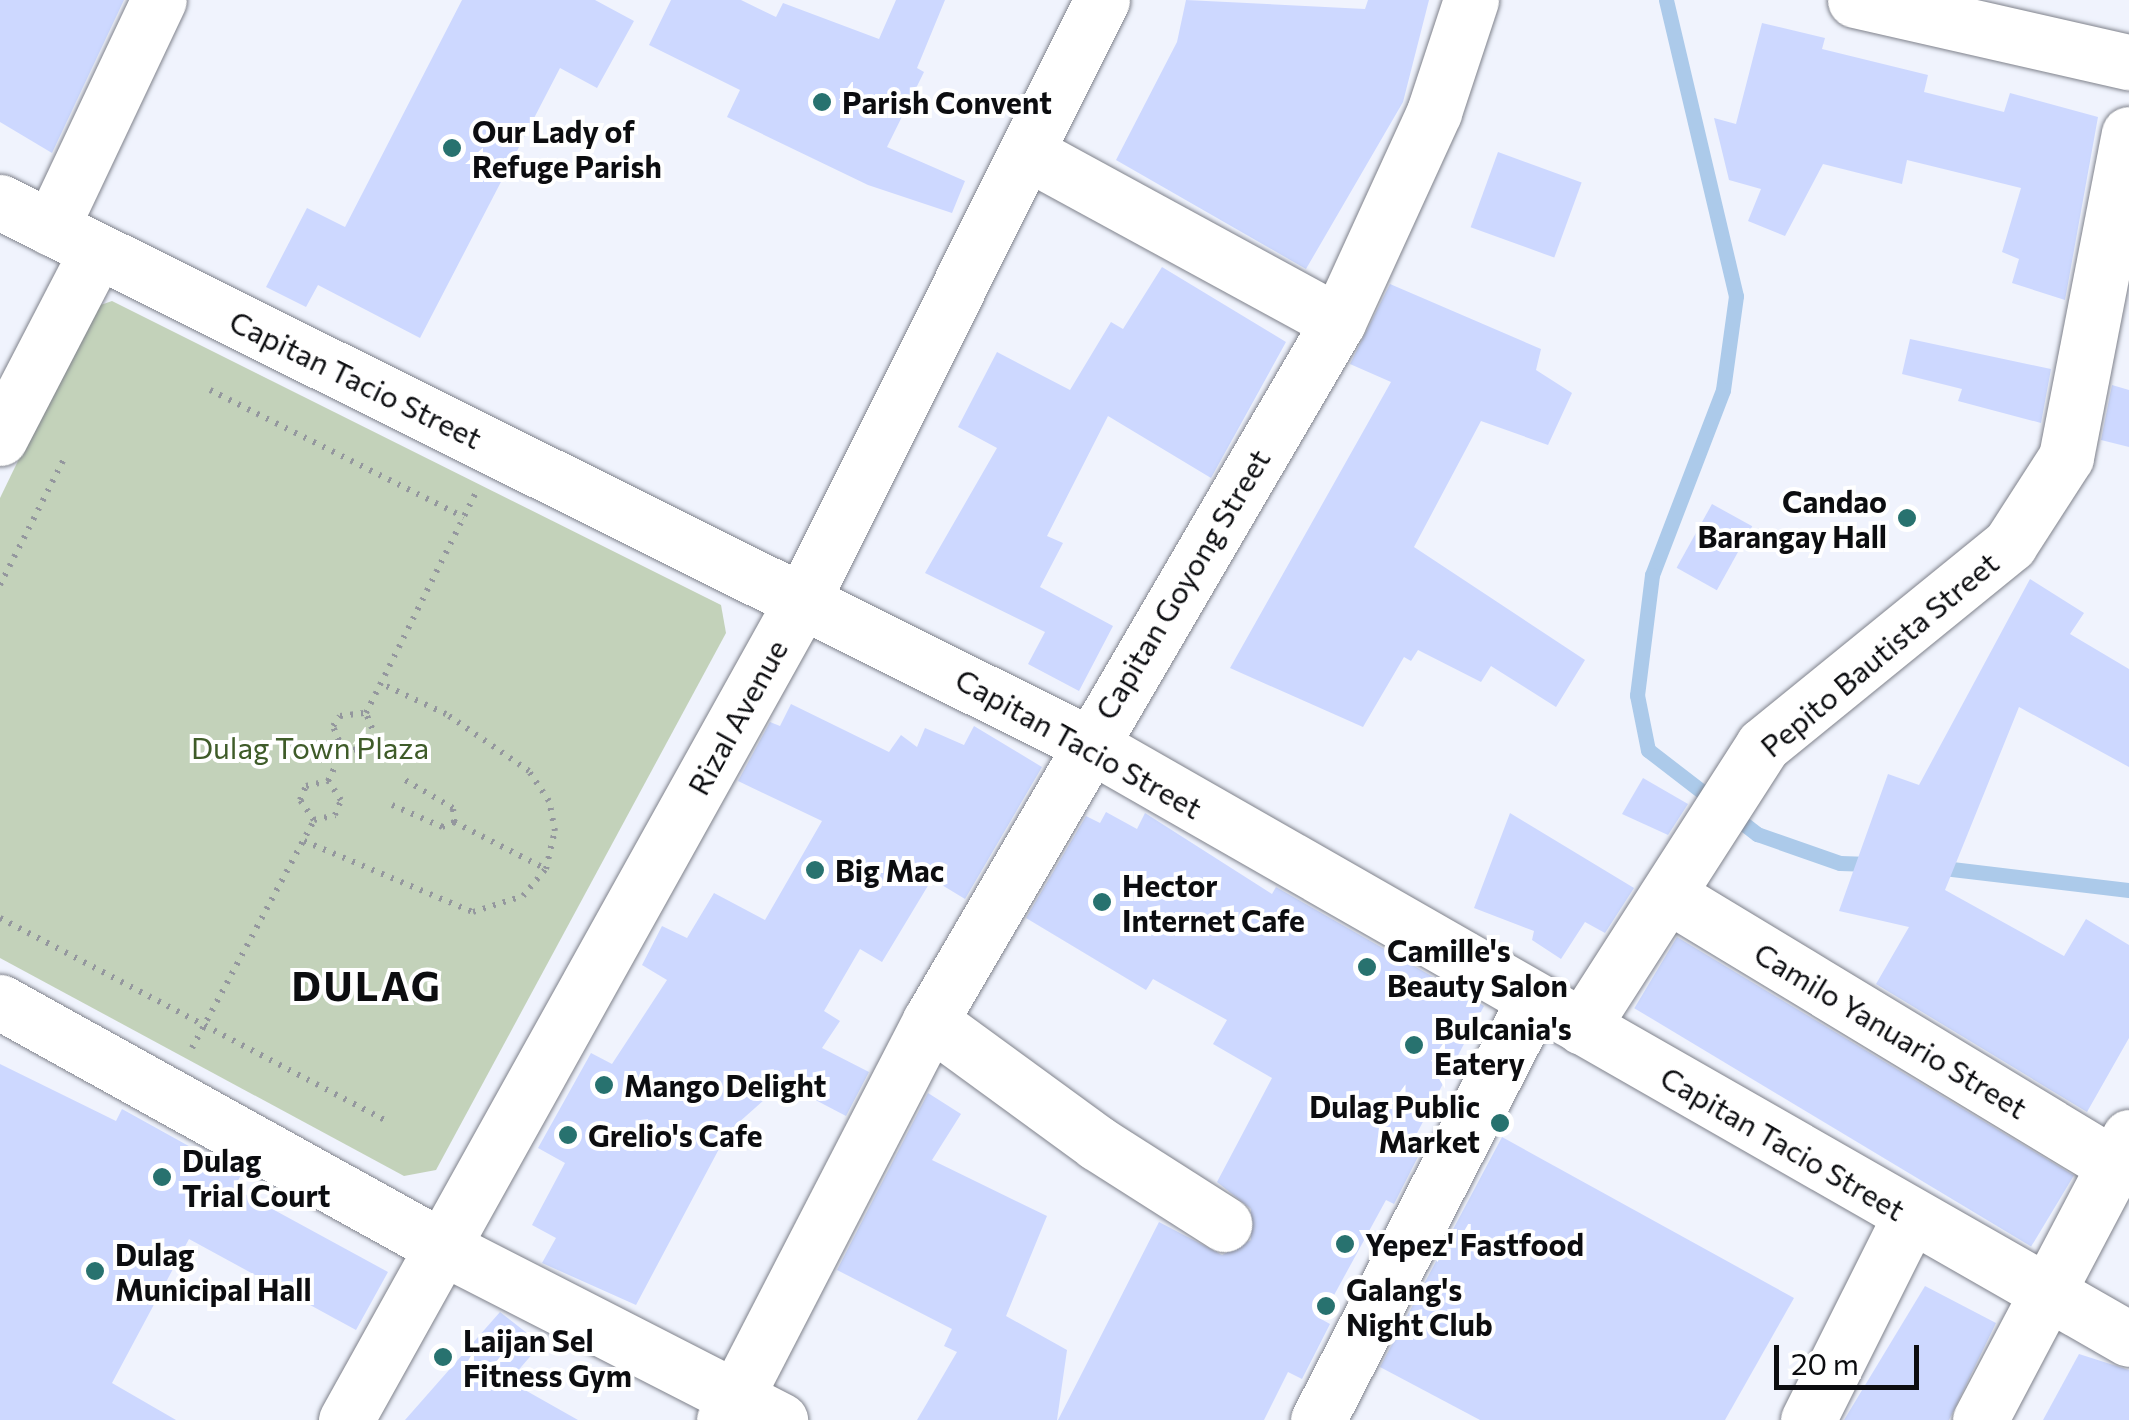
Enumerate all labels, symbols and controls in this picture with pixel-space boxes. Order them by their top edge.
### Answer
place label: Parish Convent [842,84,1052,120]
marker: Parish Convent [811,91,833,113]
place label: Our Lady of Refuge Parish [472,113,662,184]
marker: Our Lady of Refuge Parish [441,137,463,159]
street label: Capitan Tacio Street [224,302,488,456]
street label: Capitan Goyong Street [1087,442,1277,726]
place label: Candao Barangay Hall [1697,483,1887,554]
marker: Candao Barangay Hall [1896,507,1918,529]
street label: Pepito Bautista Street [1753,544,2005,764]
street label: Rizal Avenue [680,633,794,801]
street label: Capitan Tacio Street [950,660,1208,826]
park label: Dulag Town Plaza [191,729,429,765]
place label: Big Mac [835,852,944,888]
marker: Big Mac [804,859,826,881]
place label: Hector Internet Cafe [1122,867,1305,938]
marker: Hector Internet Cafe [1091,891,1113,913]
place label: Camille's Beauty Salon [1387,932,1568,1002]
street label: Camilo Yanuario Street [1748,934,2034,1126]
marker: Camille's Beauty Salon [1356,956,1378,978]
district label: DULAG [292,961,442,1009]
place label: Bulcania's Eatery [1434,1010,1572,1080]
marker: Bulcania's Eatery [1403,1034,1425,1056]
street label: Capitan Tacio Street [1655,1058,1911,1228]
place label: Mango Delight [624,1067,826,1103]
marker: Mango Delight [593,1074,615,1096]
place label: Dulag Public Market [1309,1088,1480,1158]
marker: Dulag Public Market [1489,1112,1511,1134]
place label: Grelio's Cafe [588,1117,762,1153]
marker: Grelio's Cafe [557,1124,579,1146]
place label: Dulag Trial Court [182,1142,331,1212]
marker: Dulag Trial Court [151,1166,173,1188]
place label: Yepez' Fastfood [1365,1226,1584,1262]
marker: Yepez' Fastfood [1334,1233,1356,1255]
place label: Dulag Municipal Hall [115,1236,312,1306]
marker: Dulag Municipal Hall [84,1260,106,1282]
place label: Galang's Night Club [1346,1271,1493,1342]
marker: Galang's Night Club [1315,1295,1337,1317]
place label: Laijan Sel Fitness Gym [463,1322,632,1392]
scale bar [1779,1325,1924,1387]
text: 20 m [1791,1344,1859,1381]
marker: Laijan Sel Fitness Gym [432,1346,454,1368]

